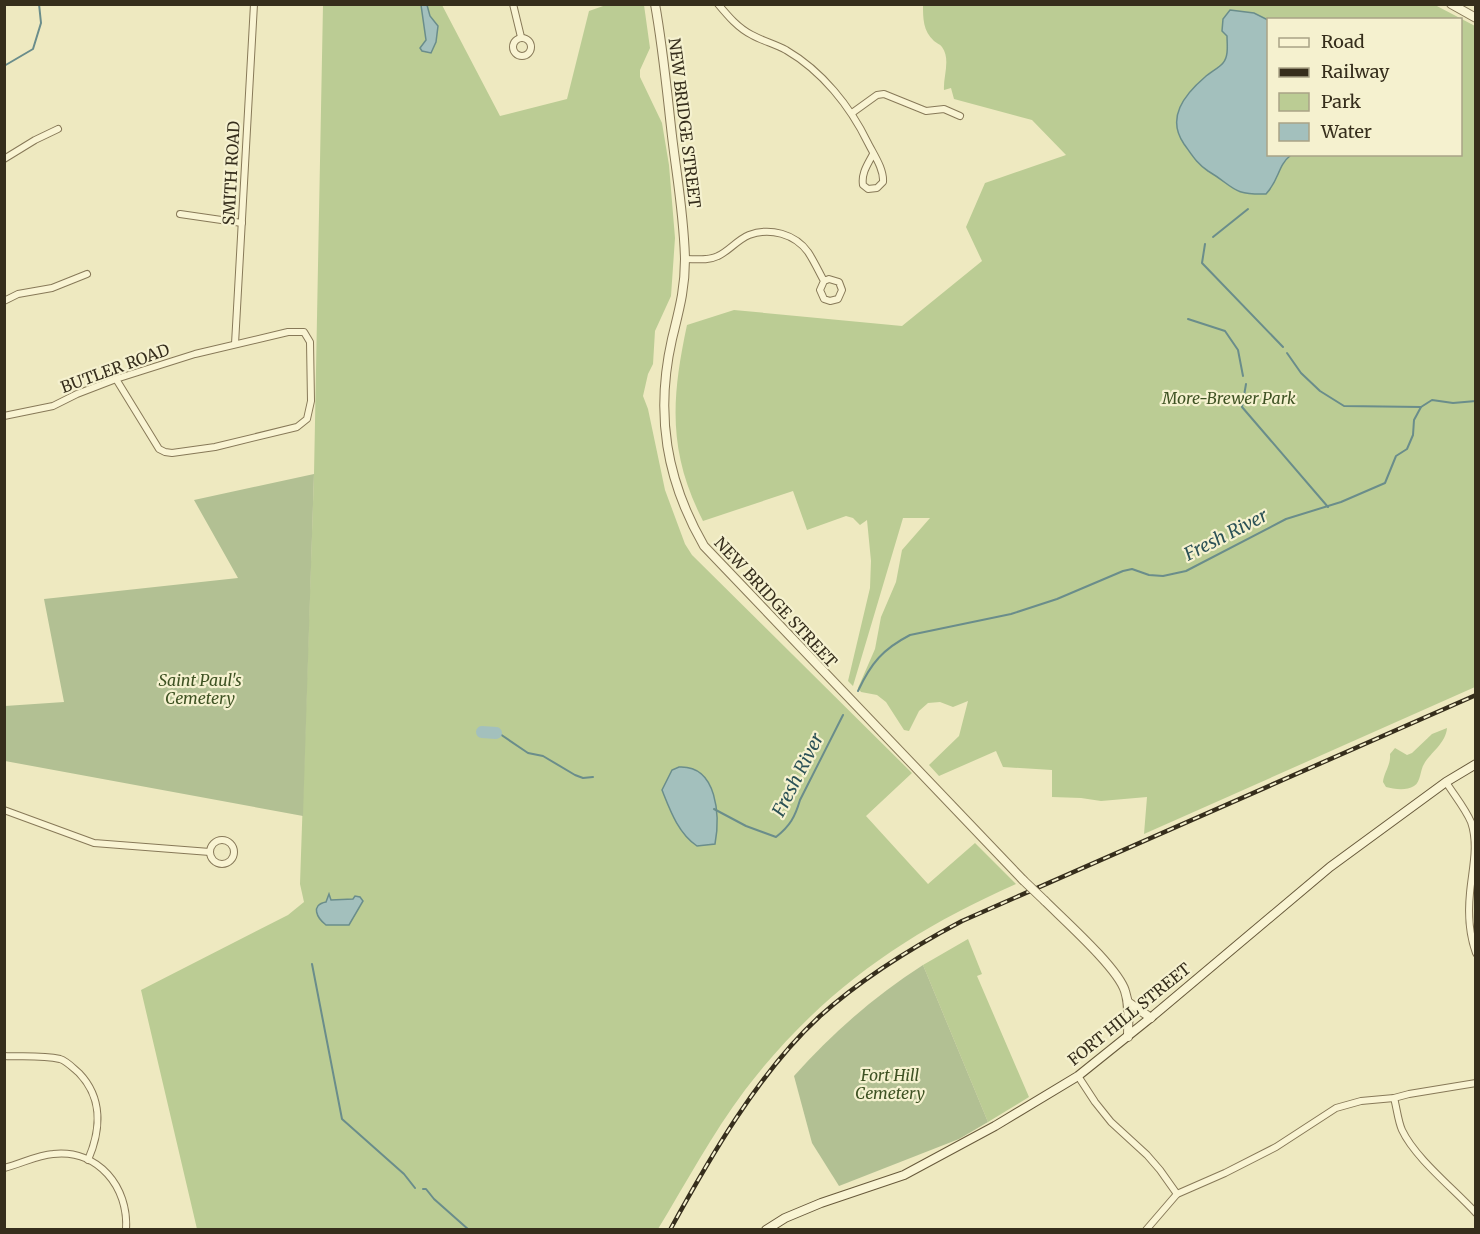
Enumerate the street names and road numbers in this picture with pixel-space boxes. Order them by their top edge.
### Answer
street label: NEW BRIDGE STREET [665,37,705,209]
street label: SMITH ROAD [218,120,244,226]
street label: BUTLER ROAD [58,339,172,397]
street label: NEW BRIDGE STREET [710,533,842,671]
street label: FORT HILL STREET [1064,958,1194,1070]

